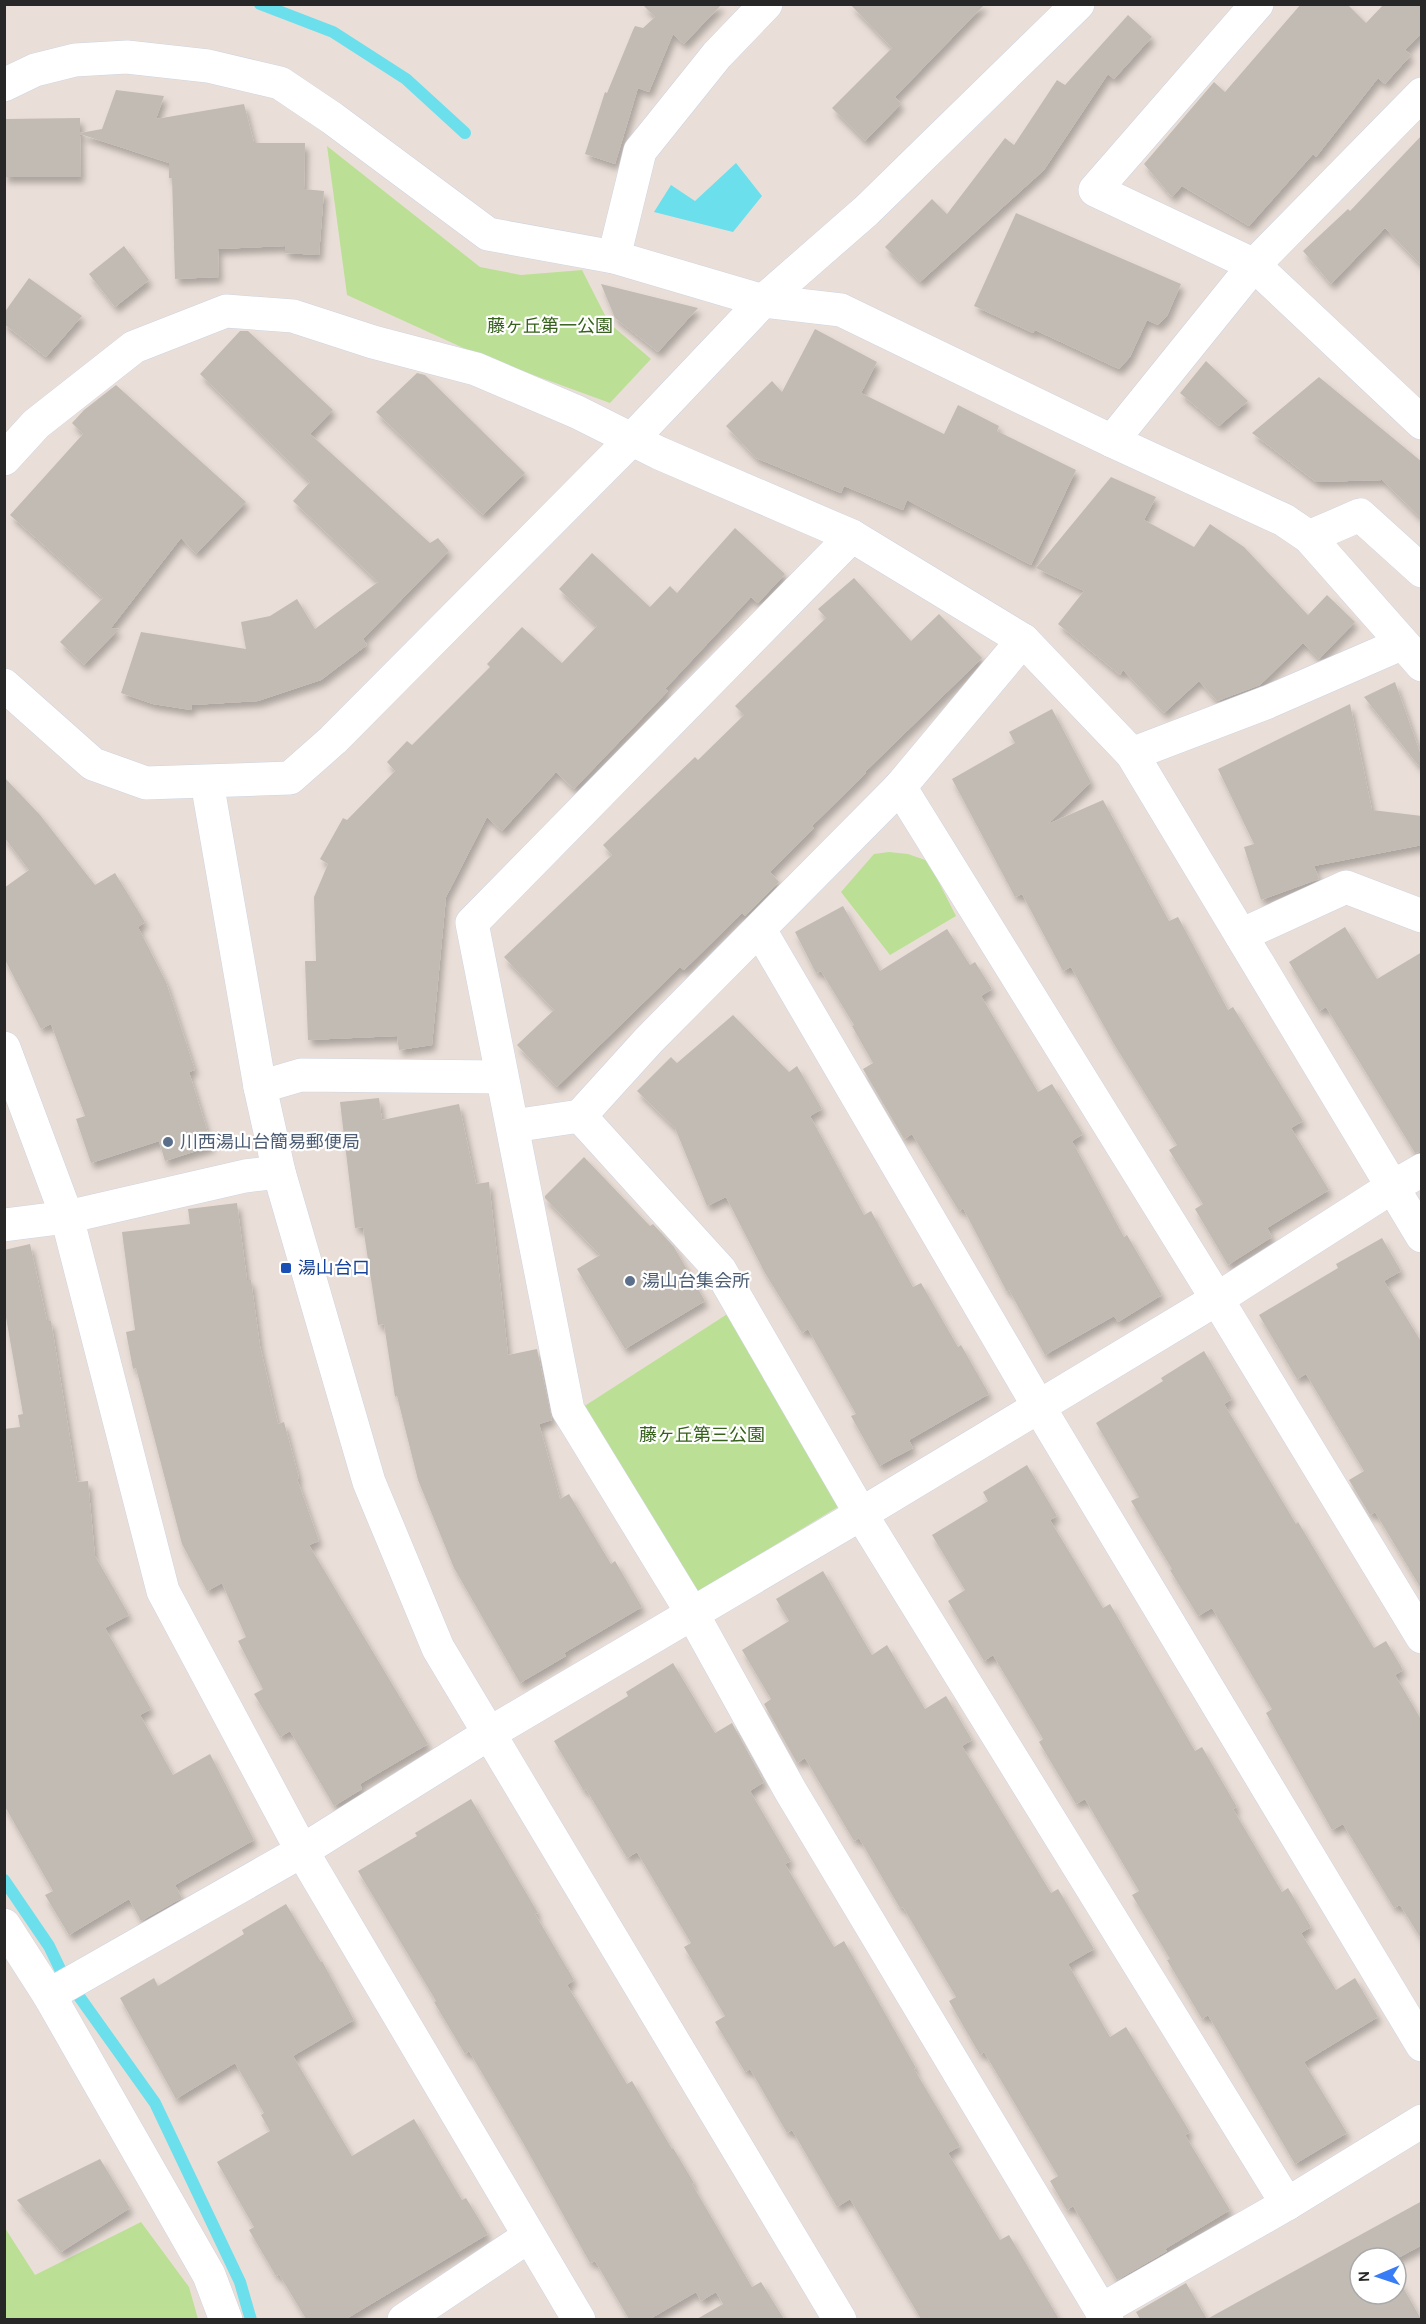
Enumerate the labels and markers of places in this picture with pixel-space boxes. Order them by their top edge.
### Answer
place label: 川西湯山台簡易郵便局 [180,1131,360,1153]
marker: 川西湯山台簡易郵便局 [161,1135,175,1149]
place label: 湯山台口 [298,1257,370,1279]
marker: 湯山台口 [279,1261,293,1275]
place label: 湯山台集会所 [642,1270,750,1292]
marker: 湯山台集会所 [623,1274,637,1288]

